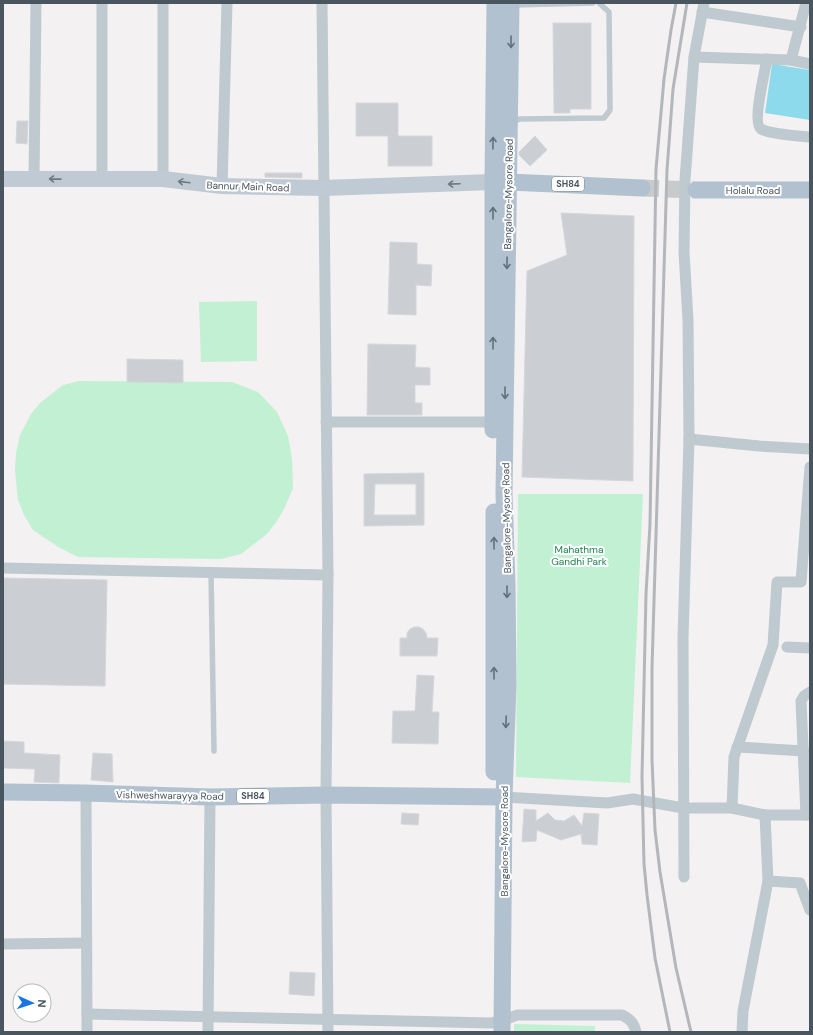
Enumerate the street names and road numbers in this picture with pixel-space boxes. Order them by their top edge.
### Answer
street label: Bangalore-Mysore Road [501,139,516,249]
road number: SH84 [552,177,584,191]
street label: Bannur Main Road [206,179,290,194]
street label: Holalu Road [726,184,780,197]
street label: Bangalore-Mysore Road [499,463,514,573]
street label: Bangalore-Mysore Road [498,786,511,896]
street label: Vishweshwarayya Road [116,788,224,803]
road number: SH84 [237,789,269,803]

